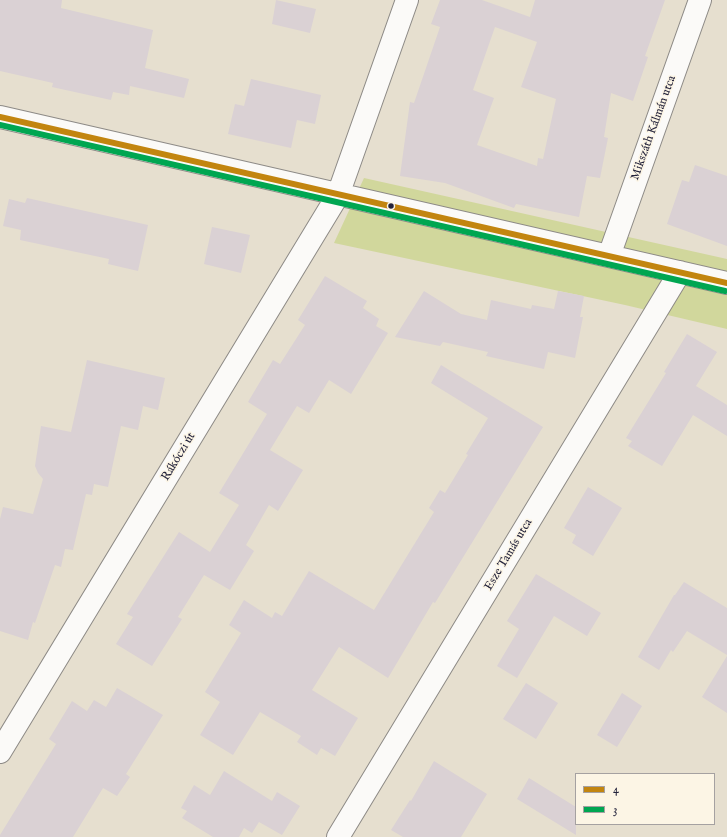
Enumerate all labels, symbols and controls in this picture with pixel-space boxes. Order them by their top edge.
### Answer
street label: Mikszáth Kálmán utca [628,74,680,182]
unlabelled marker [386,201,396,211]
street label: Rákóczi út [159,430,199,484]
street label: Esze Tamás utca [482,516,536,594]
legend [575,773,715,825]
text: 4 [613,782,619,797]
text: 3 [613,802,617,817]

